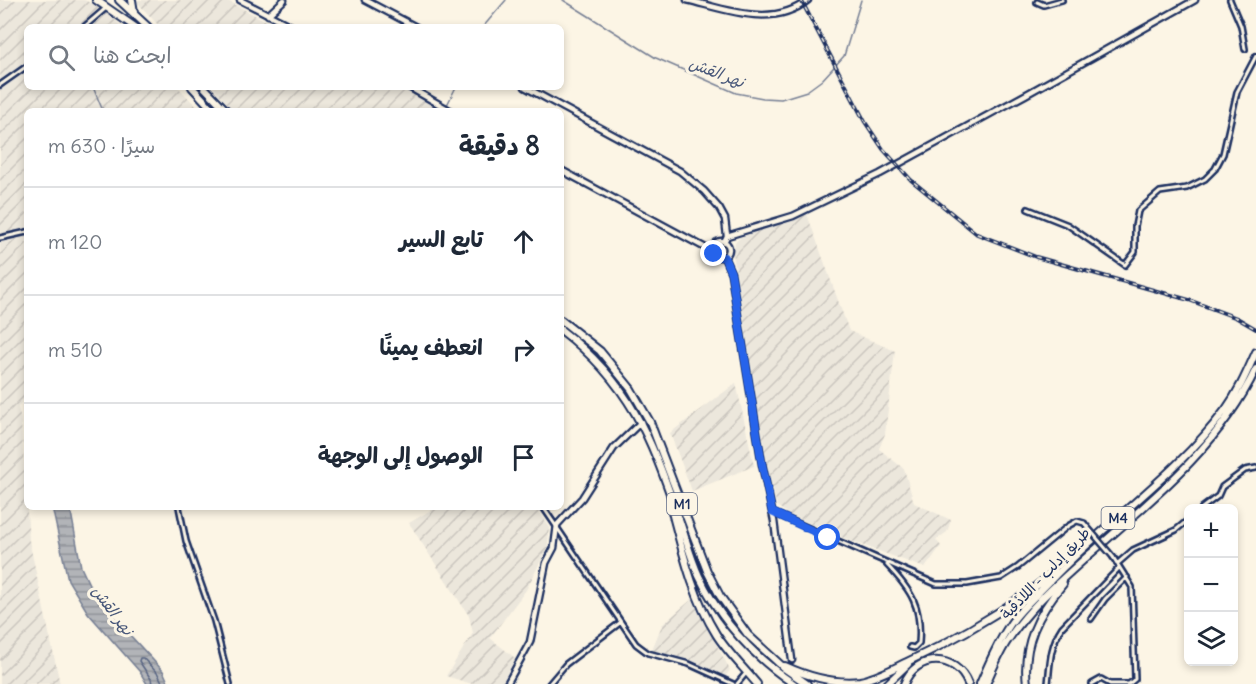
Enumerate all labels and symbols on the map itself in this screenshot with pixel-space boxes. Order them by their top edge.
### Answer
water label: نهر القش [687,52,749,92]
route end [700,240,726,266]
road number: M1 [667,493,697,515]
road number: M4 [1102,507,1134,529]
street label: طريق إدلب - اللاذقية [996,523,1095,624]
route start [814,524,840,550]
water label: نهر القش [88,581,140,641]

